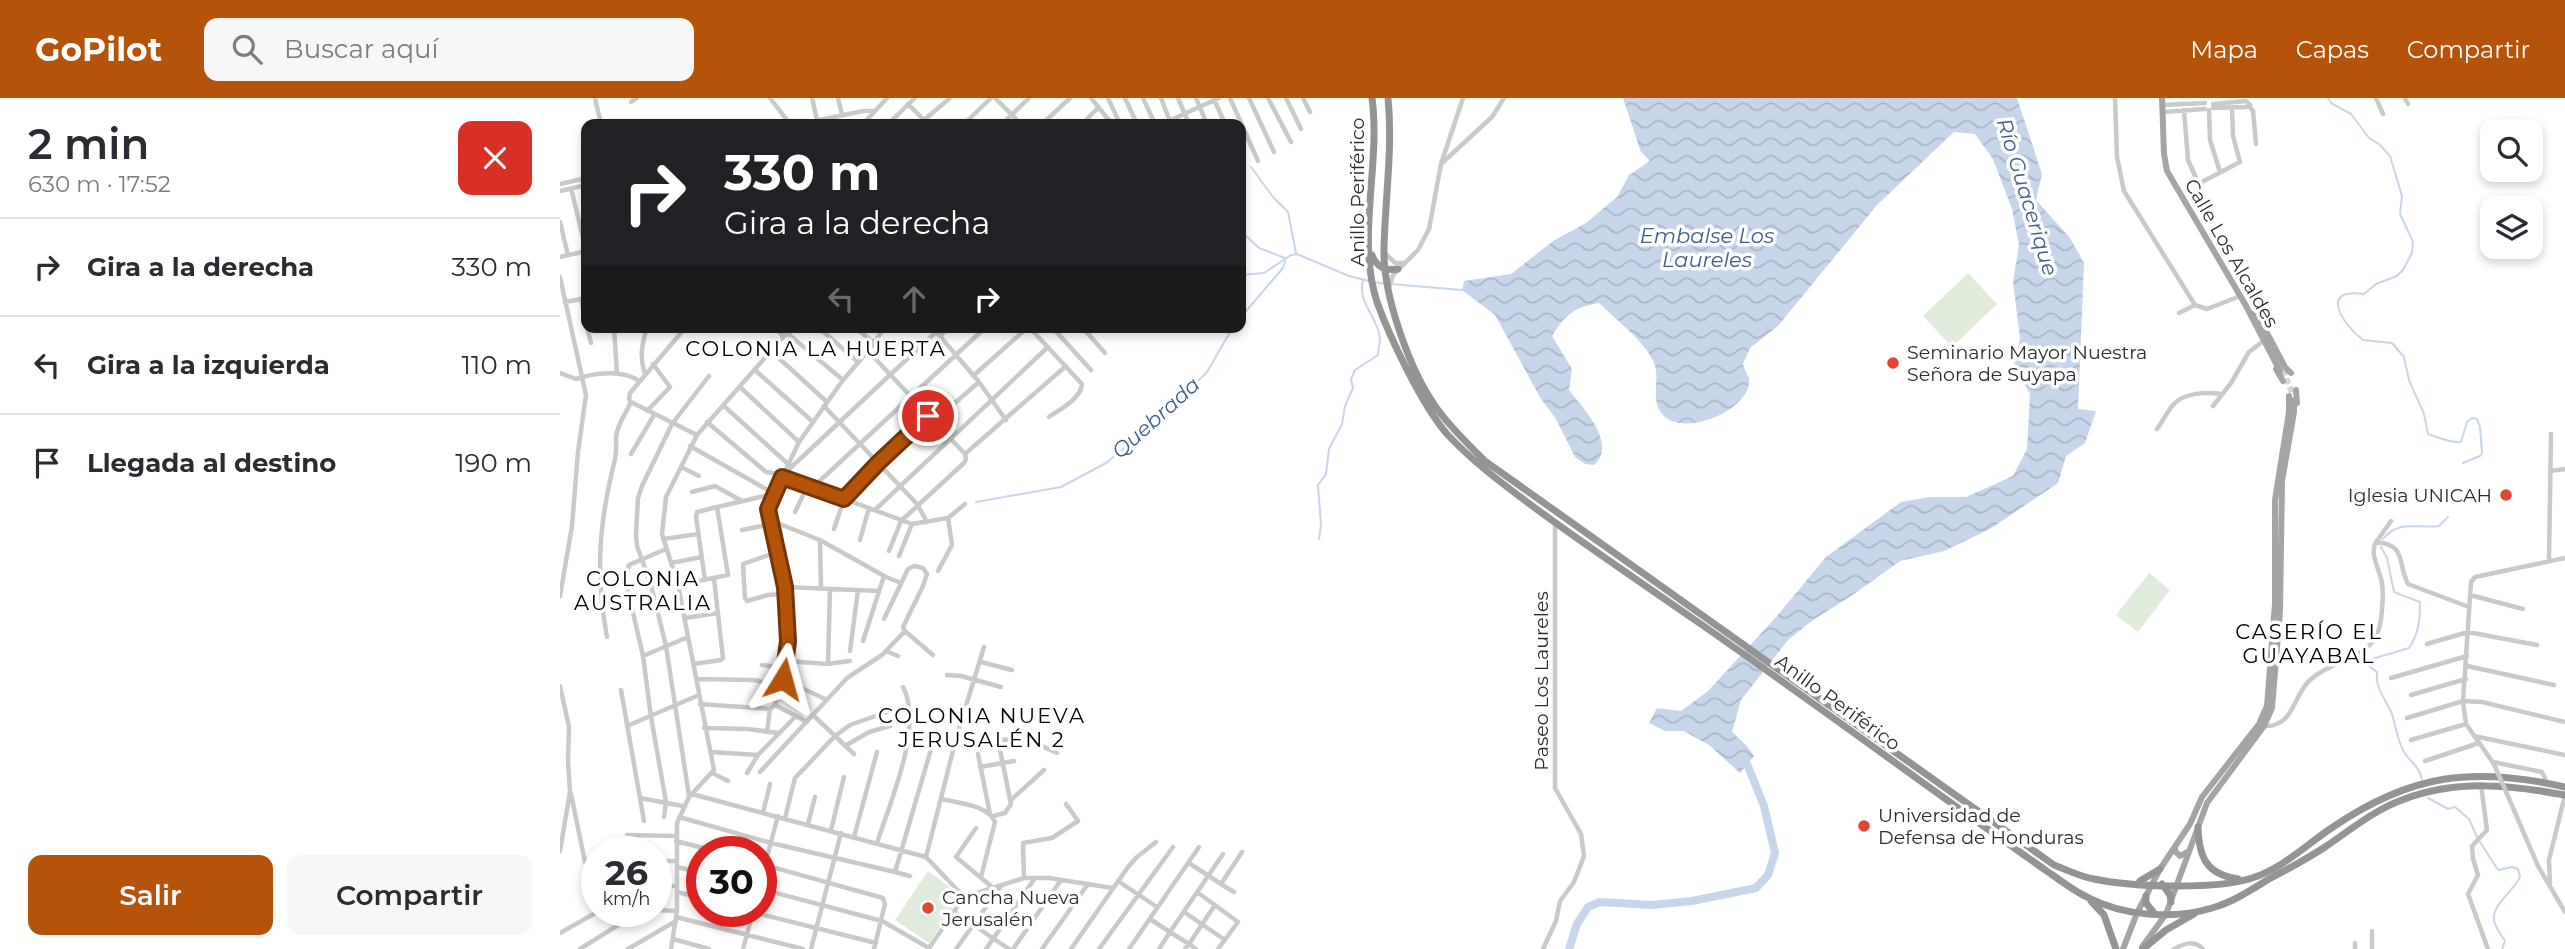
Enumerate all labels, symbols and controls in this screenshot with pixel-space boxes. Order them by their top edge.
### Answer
search box [204,18,694,81]
text: GoPilot [35,29,162,69]
icon: search [228,30,266,68]
text: Buscar aquí [284,33,438,65]
text: Mapa [2190,35,2258,64]
text: Capas [2296,35,2369,64]
text: Compartir [2407,35,2530,64]
water label: Río Guacerique [1992,115,2063,279]
street label: Anillo Periférico [1346,117,1369,266]
text: 2 min [28,118,149,170]
map controls [2480,119,2543,259]
button: search [2480,119,2543,182]
button: close [458,121,532,195]
text: 330 m [724,143,880,202]
icon: right [609,147,700,238]
text: 630 m · 17:52 [28,170,171,198]
street label: Calle Los Alcaldes [2180,175,2283,332]
button: layers [2480,196,2543,259]
text: Gira a la derecha [724,203,990,242]
water label: Embalse Los Laureles [1640,223,1774,272]
icon: right [28,248,66,286]
text: Gira a la derecha [87,251,314,283]
text: 330 m [451,251,532,283]
icon: left [822,280,860,318]
icon: ahead [895,280,933,318]
icon: right [968,280,1006,318]
district label: COLONIA LA HUERTA [685,336,947,361]
place label: Seminario Mayor Nuestra Señora de Suyapa [1907,341,2147,386]
icon: left [28,346,66,384]
text: Gira a la izquierda [87,349,330,381]
text: 110 m [462,349,532,381]
marker: Seminario Mayor Nuestra Señora de Suyapa [1885,355,1901,371]
water label: Quebrada [1107,372,1205,464]
pin [898,386,958,446]
icon: arrive [909,397,947,435]
icon: arrive [28,444,66,482]
text: Llegada al destino [87,447,336,479]
text: 190 m [455,447,532,479]
place label: Iglesia UNICAH [2348,484,2492,507]
marker: Iglesia UNICAH [2498,487,2514,503]
district label: COLONIA AUSTRALIA [574,566,712,615]
street label: Paseo Los Laureles [1530,591,1553,771]
district label: CASERÍO EL GUAYABAL [2235,619,2383,668]
position arrow [746,642,820,716]
street label: Anillo Periférico [1771,649,1905,756]
district label: COLONIA NUEVA JERUSALÉN 2 [878,703,1086,752]
place label: Universidad de Defensa de Honduras [1878,804,2084,849]
marker: Universidad de Defensa de Honduras [1856,818,1872,834]
speed limit sign: 30 [686,836,777,927]
text: 26 [605,851,648,894]
button: Salir [28,855,273,935]
button: Compartir [287,855,532,935]
place label: Cancha Nueva Jerusalén [941,886,1080,931]
text: km/h [602,888,651,910]
marker: Cancha Nueva Jerusalén [920,900,936,916]

